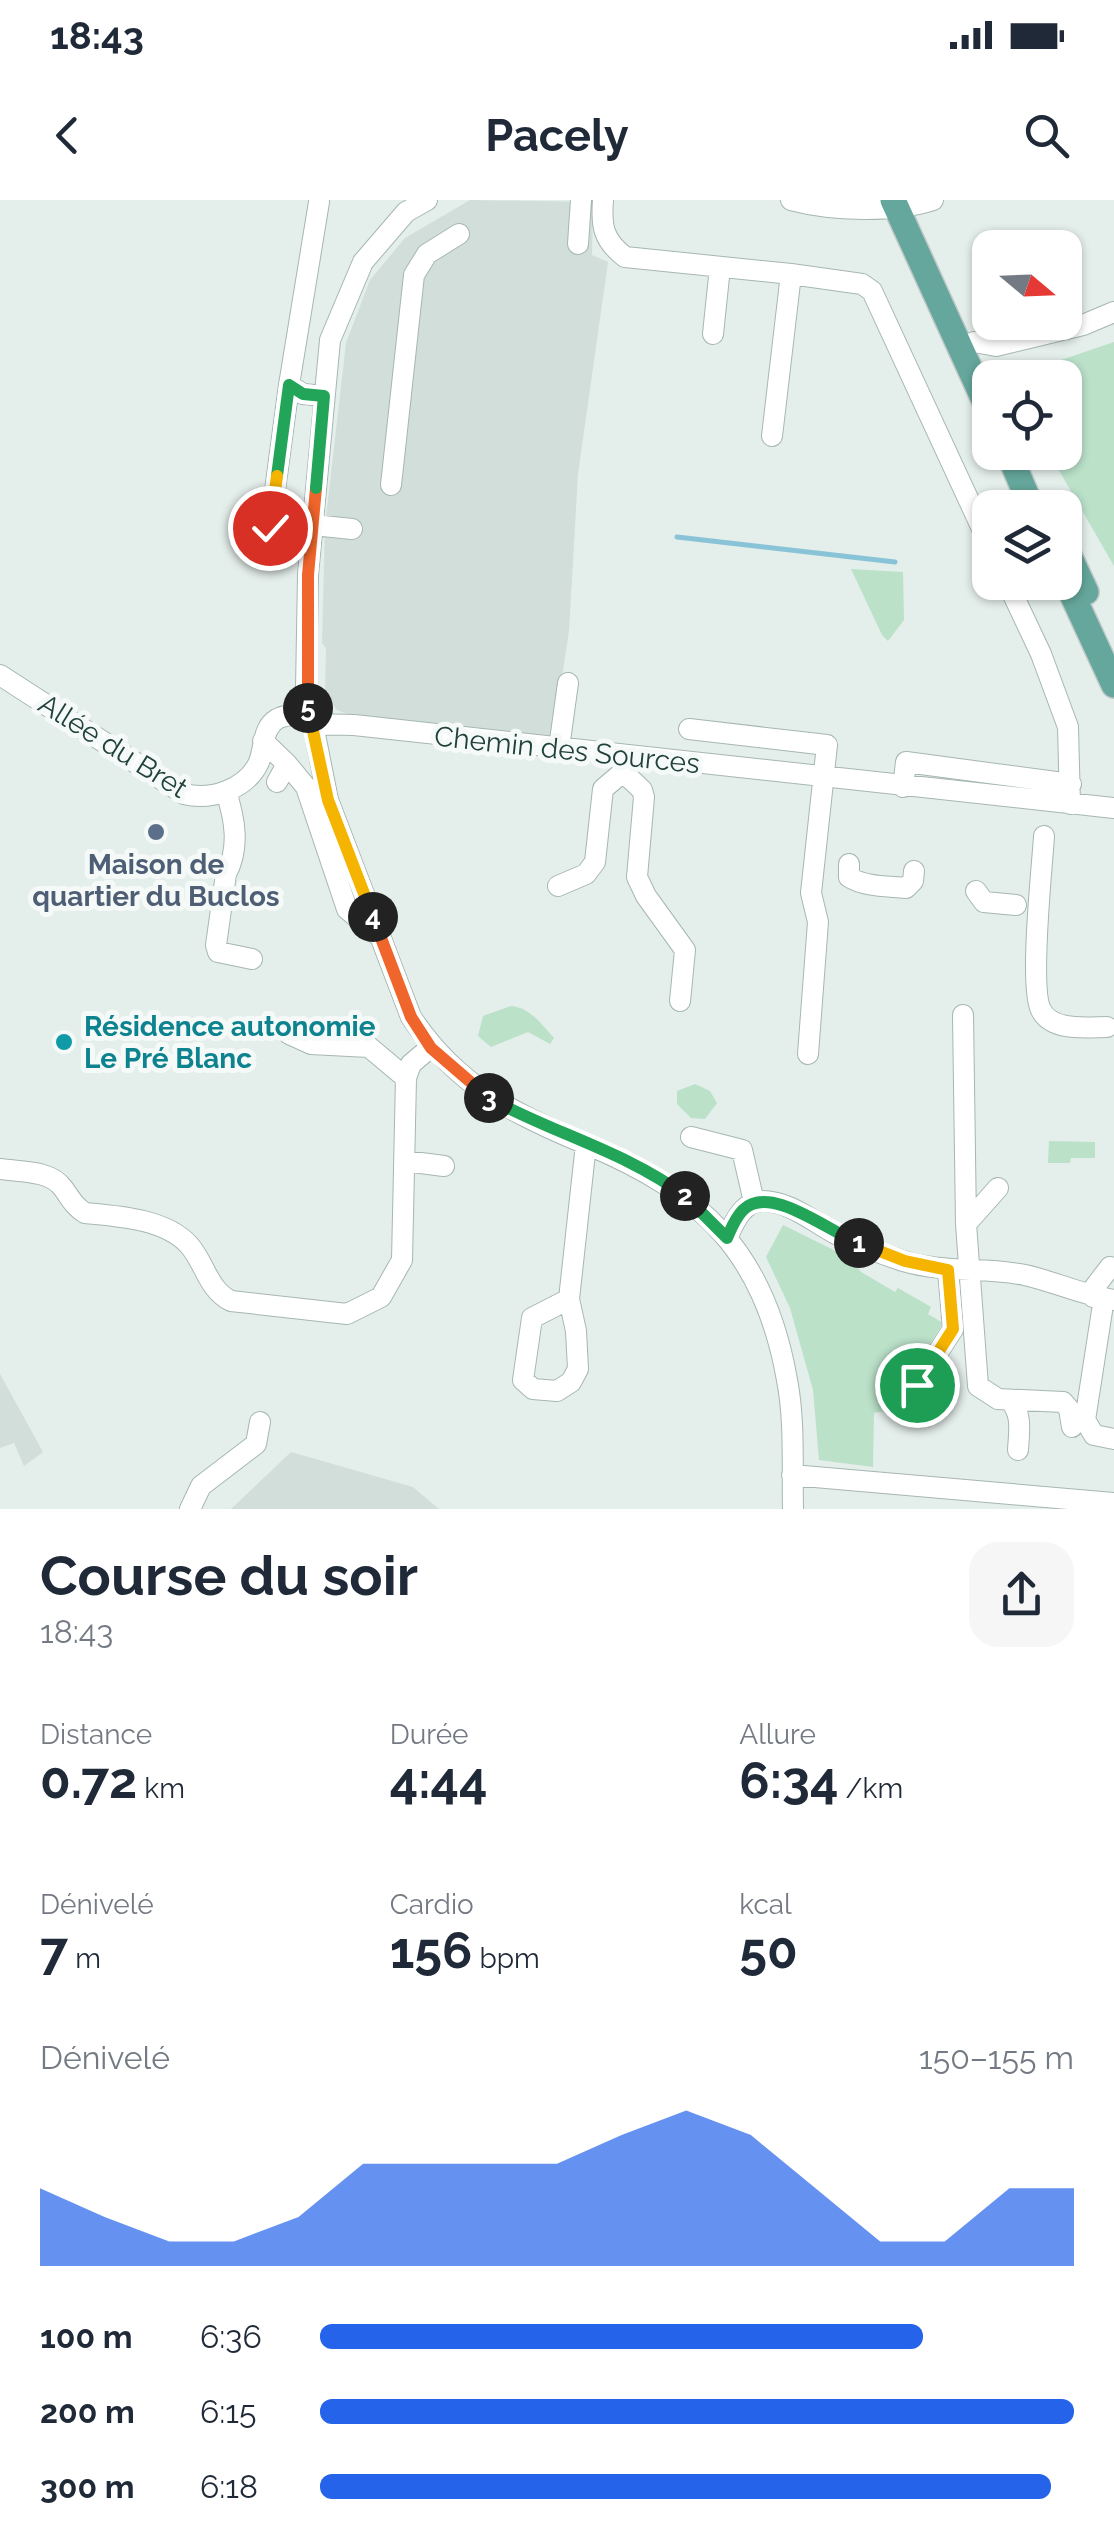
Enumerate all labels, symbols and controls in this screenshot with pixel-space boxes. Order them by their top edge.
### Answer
text: 18:43 [50,13,144,58]
icon: back [40,108,95,163]
icon: search [1019,108,1074,163]
text: Pacely [485,109,629,162]
north arrow [972,230,1082,340]
map controls [972,230,1082,600]
button: locate [972,360,1082,470]
pin [228,486,313,571]
button: layers [972,490,1082,600]
icon: check [243,501,298,556]
pin: 5 [283,683,333,733]
street label: Allée du Bret [33,687,194,805]
text: 5 [300,691,316,724]
street label: Chemin des Sources [433,720,701,780]
marker: Maison de quartier du Buclos [145,821,167,843]
place label: Maison de quartier du Buclos [32,848,280,913]
pin: 4 [348,892,398,942]
text: 4 [365,900,381,933]
place label: Résidence autonomie Le Pré Blanc [84,1010,376,1075]
marker: Résidence autonomie Le Pré Blanc [53,1031,75,1053]
pin: 3 [464,1073,514,1123]
text: 3 [481,1081,497,1114]
pin: 2 [660,1171,710,1221]
text: 2 [677,1179,693,1212]
pin: 1 [834,1218,884,1268]
text: 1 [852,1226,866,1259]
pin [875,1343,960,1428]
icon: arrive [890,1358,945,1413]
button: share [969,1542,1074,1647]
text: Course du soir [40,1543,418,1608]
text: 18:43 [40,1613,113,1650]
text: Distance [40,1718,152,1751]
text: Durée [390,1718,469,1751]
text: Allure [739,1718,816,1751]
text: 0.72 [40,1751,137,1810]
text: 4:44 [390,1751,488,1810]
text: 6:34 [739,1751,838,1810]
text: km [137,1772,185,1805]
text: /km [838,1772,903,1805]
text: Dénivelé [40,1888,154,1921]
text: Cardio [390,1888,474,1921]
text: kcal [739,1888,792,1921]
text: 7 [40,1921,68,1980]
text: 156 [390,1921,472,1980]
text: 50 [739,1921,798,1980]
text: m [68,1942,101,1975]
text: bpm [472,1942,540,1975]
text: Dénivelé [40,2039,170,2076]
text: 150–155 m [919,2039,1074,2076]
text: 100 m [40,2318,133,2355]
text: 6:36 [200,2318,262,2355]
text: 200 m [40,2393,135,2430]
text: 6:15 [200,2393,256,2430]
text: 300 m [40,2468,135,2505]
text: 6:18 [200,2468,258,2505]

